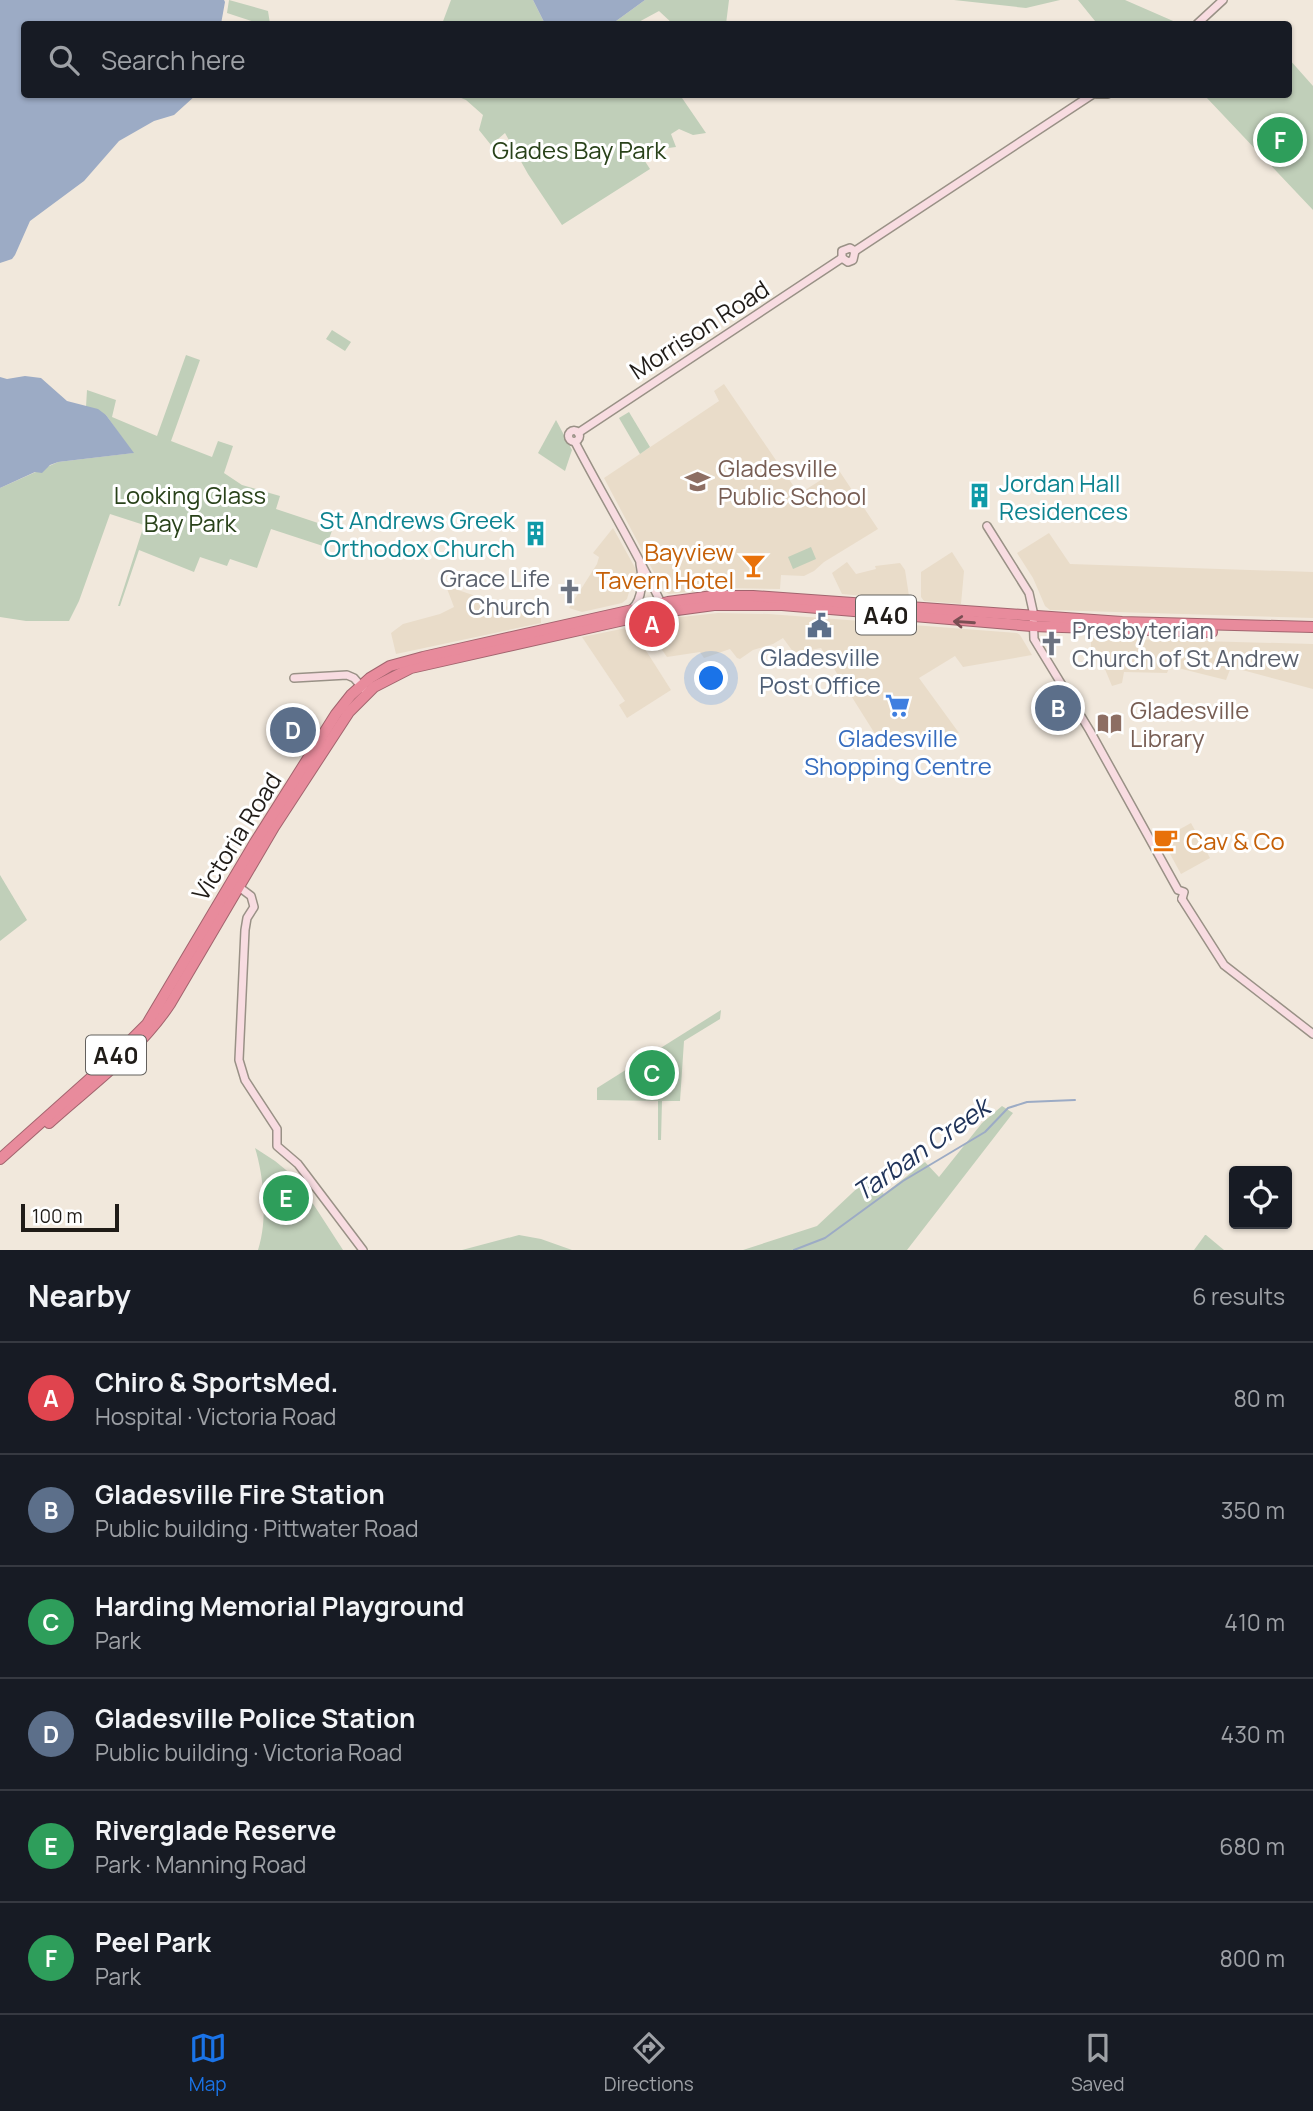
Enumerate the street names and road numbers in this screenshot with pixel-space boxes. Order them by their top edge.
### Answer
street label: Morrison Road [623,272,775,386]
road number: A40 [856,596,916,635]
street label: Victoria Road [183,766,289,906]
road number: A40 [86,1036,146,1074]

